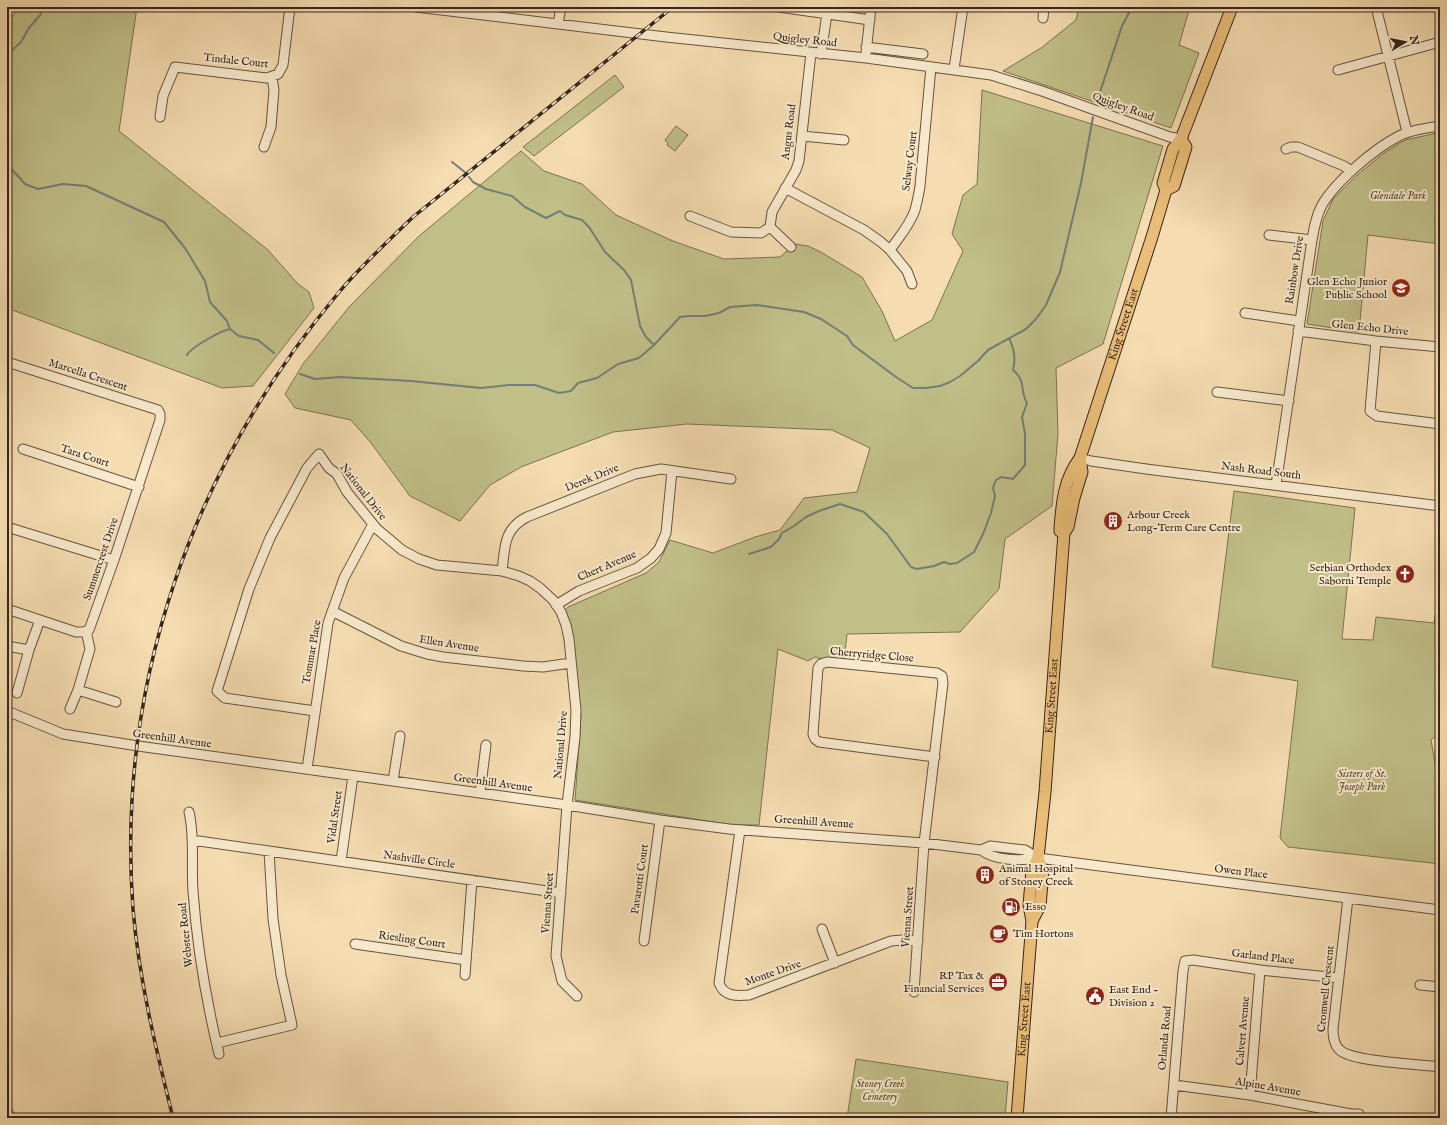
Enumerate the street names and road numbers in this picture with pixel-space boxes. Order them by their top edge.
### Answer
street label: Quigley Road [772,30,838,50]
street label: Tindale Court [203,51,269,71]
street label: Quigley Road [1090,89,1156,125]
street label: Angus Road [779,103,799,162]
street label: Selway Court [899,130,921,192]
street label: Rainbow Drive [1283,235,1307,305]
street label: King Street East [1105,286,1142,362]
street label: Glen Echo Drive [1331,317,1409,339]
street label: Marcella Crescent [47,356,129,394]
street label: Tara Court [59,442,111,471]
street label: Nash Road South [1220,459,1302,483]
street label: National Drive [336,461,390,523]
street label: Derek Drive [563,461,621,495]
street label: Summercrest Drive [80,516,122,602]
street label: Chert Avenue [575,547,639,585]
street label: Tommar Place [299,619,325,685]
street label: Ellen Avenue [418,632,480,656]
street label: Cherryridge Close [829,644,915,666]
street label: King Street East [1042,658,1062,734]
street label: National Drive [551,710,571,780]
street label: Greenhill Avenue [132,727,212,751]
street label: Greenhill Avenue [453,771,533,795]
street label: Vidal Street [324,789,346,845]
street label: Greenhill Avenue [774,812,854,832]
street label: Pavarotti Court [628,843,652,915]
street label: Nashville Circle [382,848,456,872]
street label: Owen Place [1214,862,1268,882]
street label: Vienna Street [539,872,557,935]
street label: Vienna Street [899,886,917,949]
street label: Webster Road [176,902,196,968]
street label: Riesling Court [378,928,447,952]
street label: Cromwell Crescent [1314,945,1338,1033]
street label: Garland Place [1231,946,1295,968]
street label: Monte Drive [743,957,803,989]
street label: King Street East [1015,981,1034,1057]
street label: Calvert Avenue [1233,996,1253,1066]
street label: Orlanda Road [1155,1005,1175,1071]
street label: Alpine Avenue [1233,1074,1302,1100]

